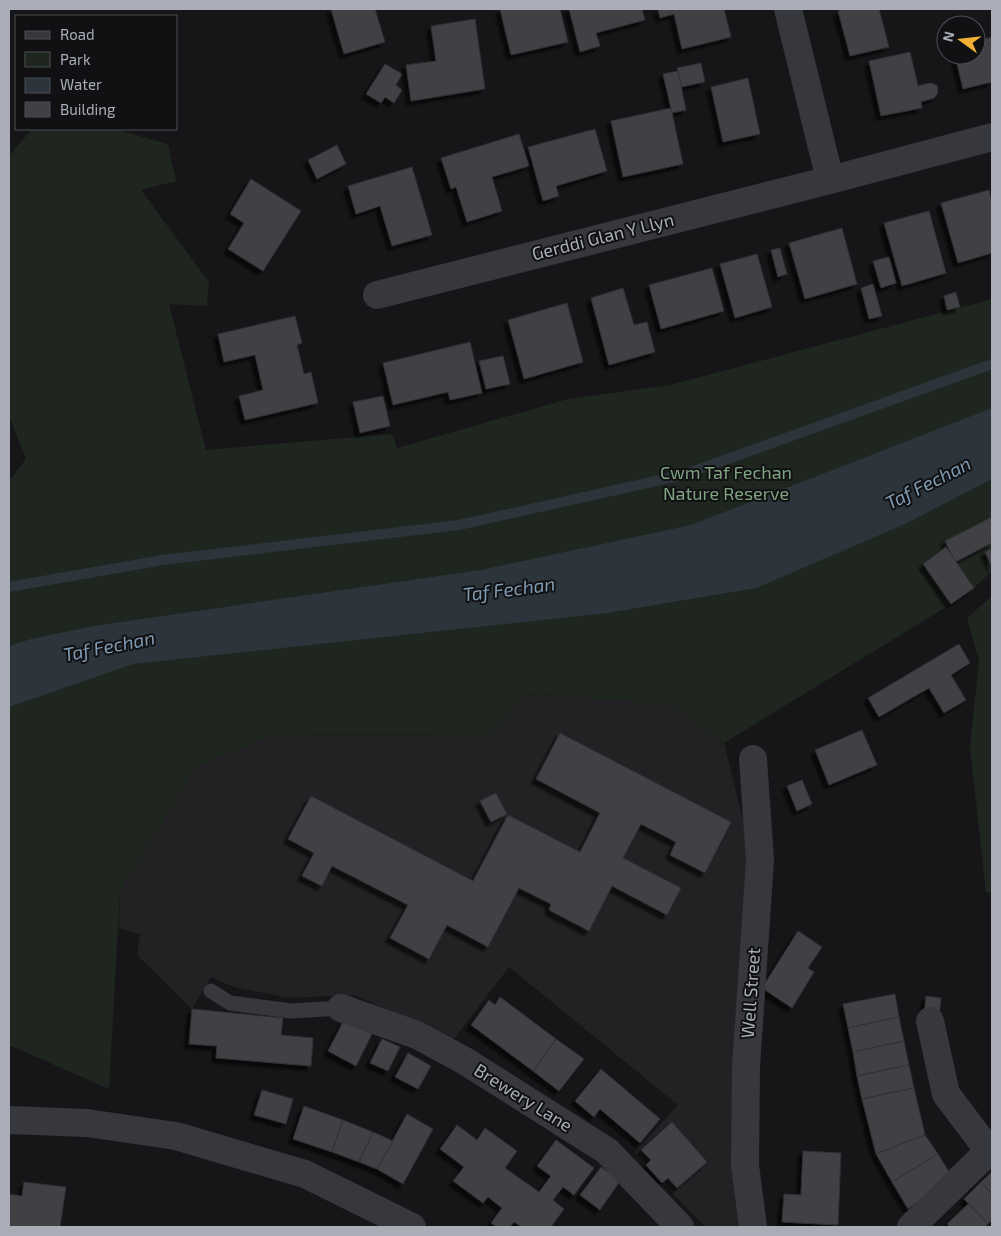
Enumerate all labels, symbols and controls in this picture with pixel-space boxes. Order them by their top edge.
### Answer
legend [15,15,178,130]
north arrow [936,15,986,65]
text: Road [60,25,95,43]
text: N [938,29,957,44]
text: Park [60,50,91,68]
text: Water [60,75,102,93]
text: Building [60,100,116,118]
street label: Gerddi Glan Y Llyn [529,208,676,264]
water label: Taf Fechan [881,451,974,514]
park label: Cwm Taf Fechan Nature Reserve [660,461,792,504]
water label: Taf Fechan [461,571,557,606]
water label: Taf Fechan [61,625,157,666]
street label: Well Street [736,947,764,1039]
street label: Brewery Lane [470,1058,577,1136]

